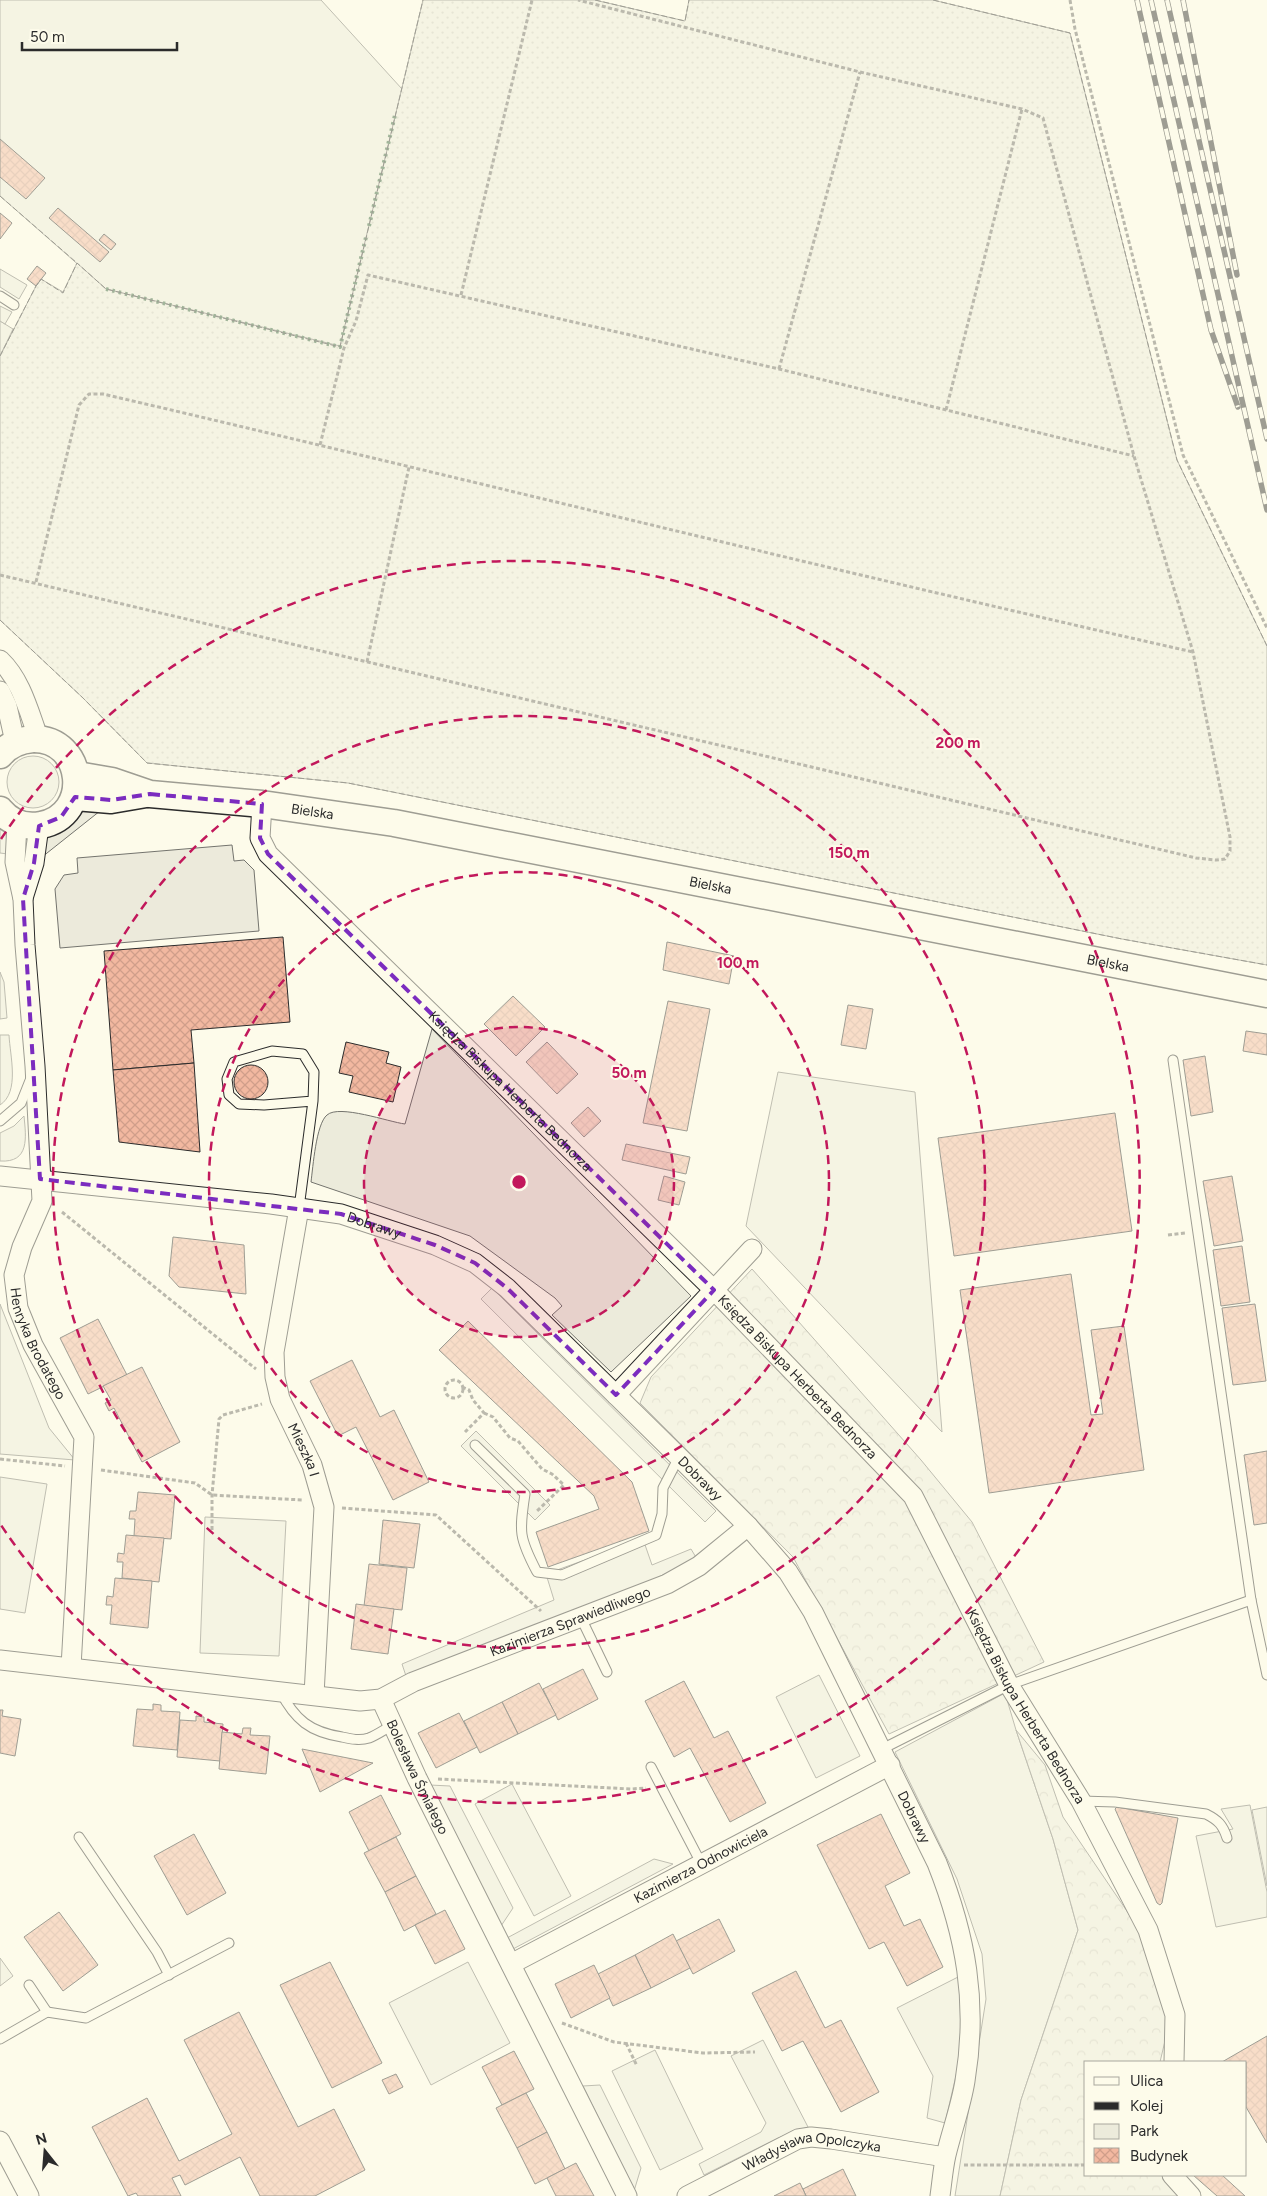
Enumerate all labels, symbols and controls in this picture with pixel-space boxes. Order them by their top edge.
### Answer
scale bar [22,20,178,52]
text: 50 m [30,28,65,46]
text: 200 m [936,734,980,752]
street label: Bielska [290,800,335,823]
text: 150 m [828,844,870,862]
street label: Bielska [688,873,733,898]
street label: Bielska [1085,951,1131,976]
text: 100 m [717,954,759,972]
street label: Księdza Biskupa Herberta Bednorza [425,1008,595,1175]
text: 50 m [611,1064,647,1082]
centre of rings [510,1173,528,1191]
street label: Dobrawy [345,1209,404,1242]
street label: Henryka Brodatego [7,1286,69,1402]
street label: Księdza Biskupa Herberta Bednorza [714,1291,880,1463]
street label: Mieszka I [284,1420,323,1479]
street label: Dobrawy [674,1453,726,1505]
street label: Kazimierza Sprawiedliwego [488,1583,653,1661]
street label: Księdza Biskupa Herberta Bednorza [963,1606,1089,1807]
street label: Bolesława Śmiałego [382,1717,452,1837]
street label: Dobrawy [894,1788,934,1847]
street label: Kazimierza Odnowiciela [631,1823,770,1907]
legend [1084,2061,1247,2176]
text: Ulica [1130,2072,1163,2090]
text: Kolej [1130,2097,1163,2115]
text: Park [1130,2122,1159,2140]
north arrow [20,2126,70,2176]
text: N [34,2129,49,2149]
street label: Władysława Opolczyka [740,2129,882,2175]
text: Budynek [1130,2147,1189,2165]

